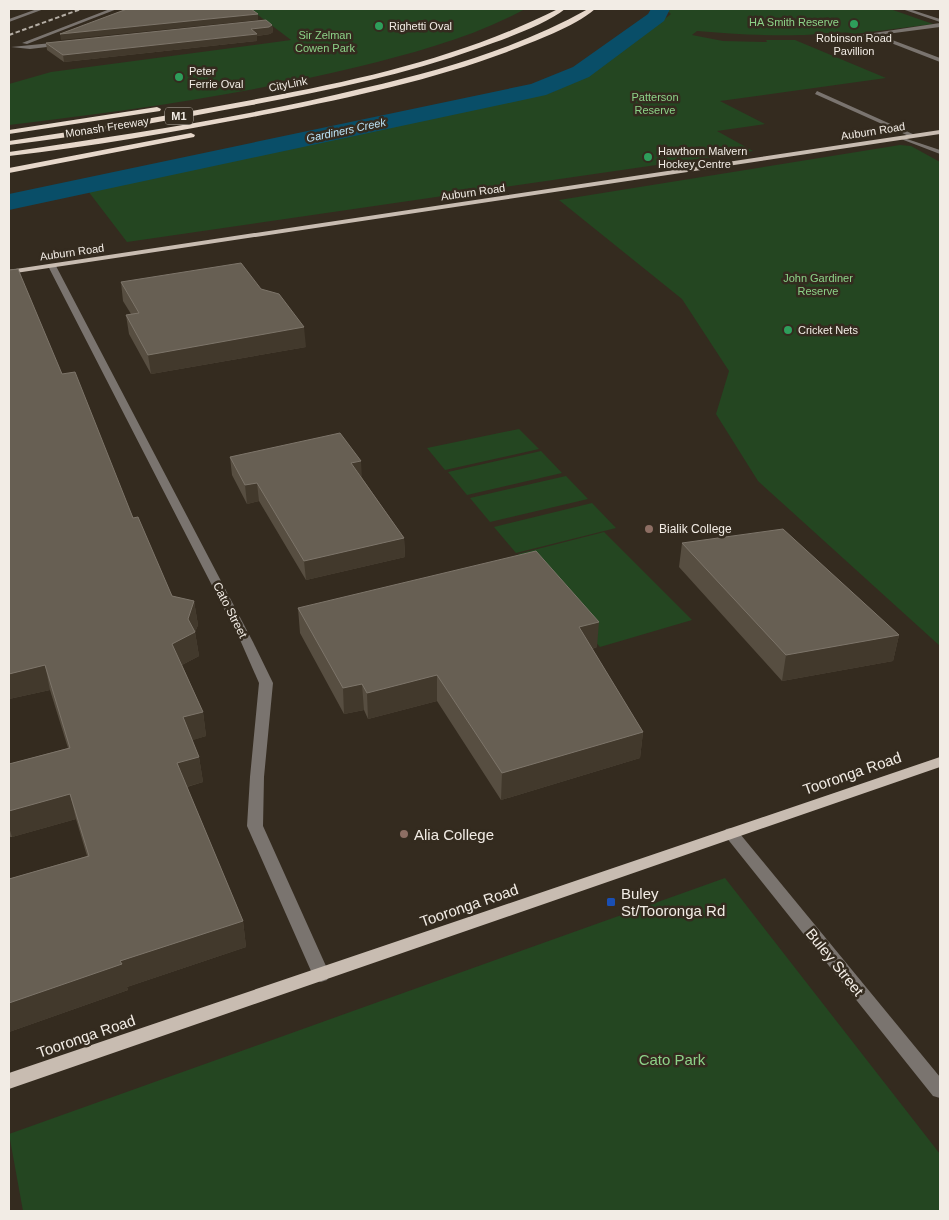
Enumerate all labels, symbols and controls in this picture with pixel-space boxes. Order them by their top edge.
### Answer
park label: HA Smith Reserve [749,16,839,28]
marker: Robinson Road Pavillion [848,18,860,30]
marker: Righetti Oval [373,20,385,32]
place label: Righetti Oval [389,20,452,32]
park label: Sir Zelman Cowen Park [295,29,355,54]
place label: Robinson Road Pavillion [816,32,892,57]
place label: Peter Ferrie Oval [189,65,243,90]
marker: Peter Ferrie Oval [173,71,185,83]
street label: CityLink [268,74,309,94]
park label: Patterson Reserve [631,91,679,116]
road number: M1 [165,108,193,124]
street label: Monash Freeway [64,114,150,140]
water label: Gardiners Creek [305,116,387,144]
street label: Auburn Road [840,120,906,142]
place label: Hawthorn Malvern Hockey Centre [658,145,747,170]
marker: Hawthorn Malvern Hockey Centre [642,151,654,163]
street label: Auburn Road [440,182,506,202]
street label: Auburn Road [39,242,105,262]
park label: John Gardiner Reserve [783,272,853,297]
marker: Cricket Nets [782,324,794,336]
place label: Cricket Nets [798,324,858,336]
place label: Bialik College [659,522,732,536]
marker: Bialik College [643,523,655,535]
street label: Cato Street [210,580,250,641]
street label: Tooronga Road [801,748,903,798]
place label: Alia College [414,826,494,843]
marker: Alia College [398,828,410,840]
street label: Tooronga Road [418,880,520,930]
place label: Buley St/Tooronga Rd [621,885,725,919]
marker: Buley St/Tooronga Rd [605,896,617,908]
street label: Buley Street [803,925,868,1000]
street label: Tooronga Road [35,1011,137,1061]
park label: Cato Park [639,1051,706,1068]

